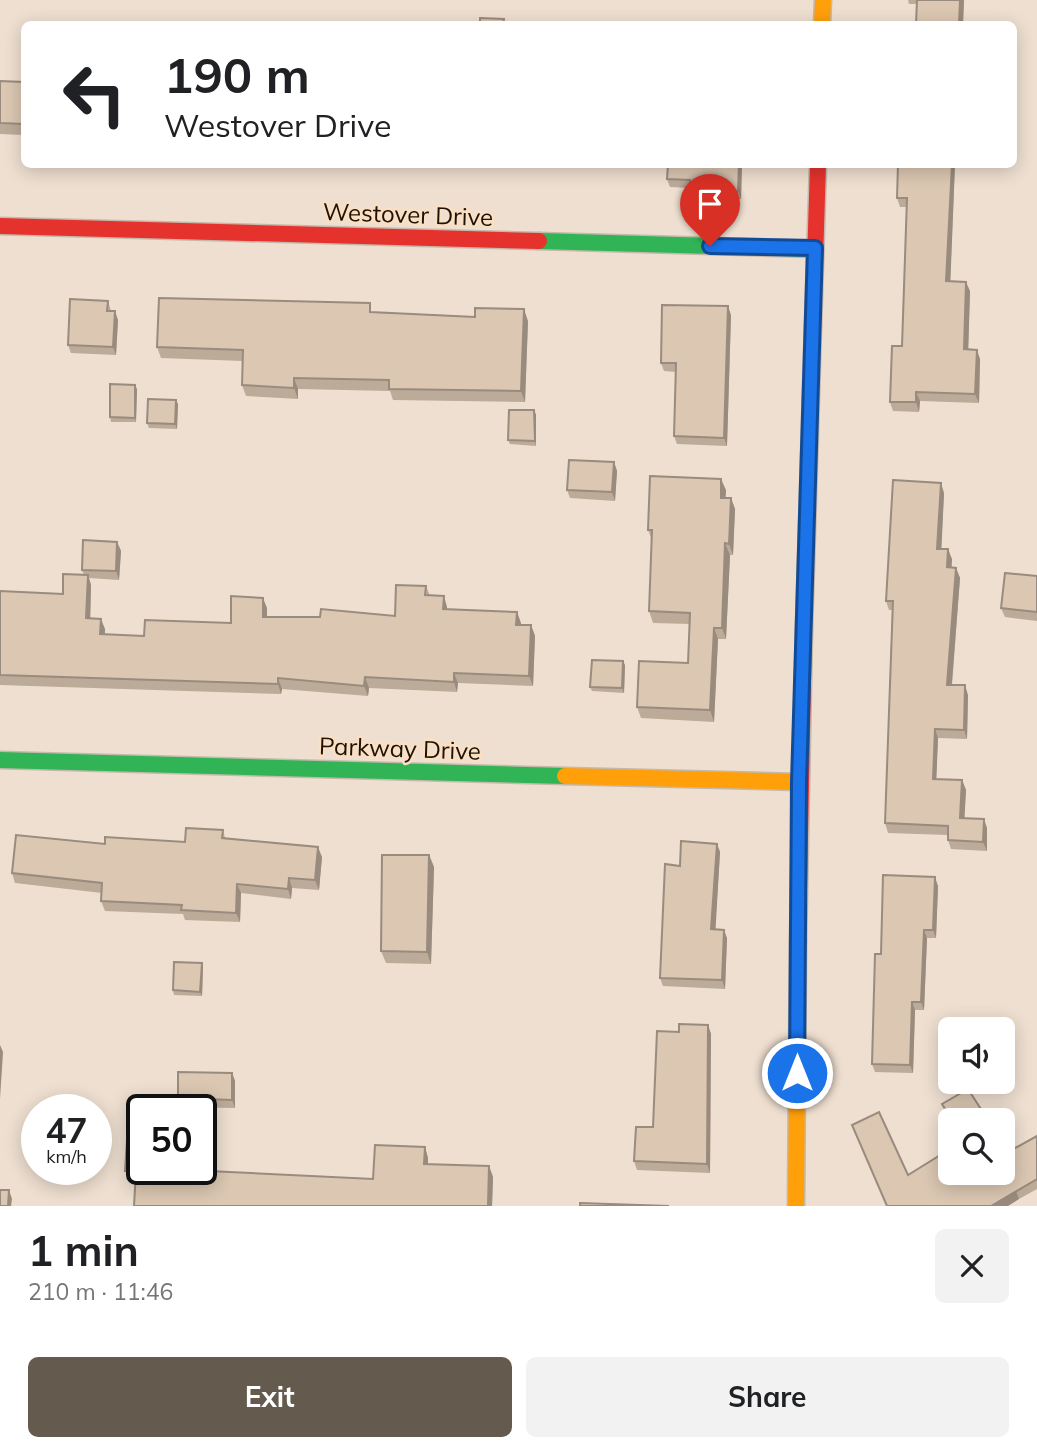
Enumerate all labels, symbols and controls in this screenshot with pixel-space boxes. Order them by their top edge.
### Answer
text: 190 m [164,44,310,105]
icon: left [49,49,140,140]
text: Westover Drive [164,105,391,145]
pin [680,174,740,246]
icon: arrive [691,185,729,223]
street label: Westover Drive [322,196,494,232]
street label: Parkway Drive [319,730,481,766]
map controls [938,1017,1015,1185]
button: sound [938,1017,1015,1094]
position arrow [760,1036,834,1110]
speed limit sign: 50 [126,1094,217,1185]
text: 47 [45,1108,88,1152]
button: search [938,1108,1015,1185]
text: km/h [46,1145,87,1168]
text: 1 min [28,1224,139,1277]
button: close [935,1229,1009,1303]
text: 210 m · 11:46 [28,1277,173,1306]
button: Exit [28,1357,512,1437]
button: Share [526,1357,1009,1437]

